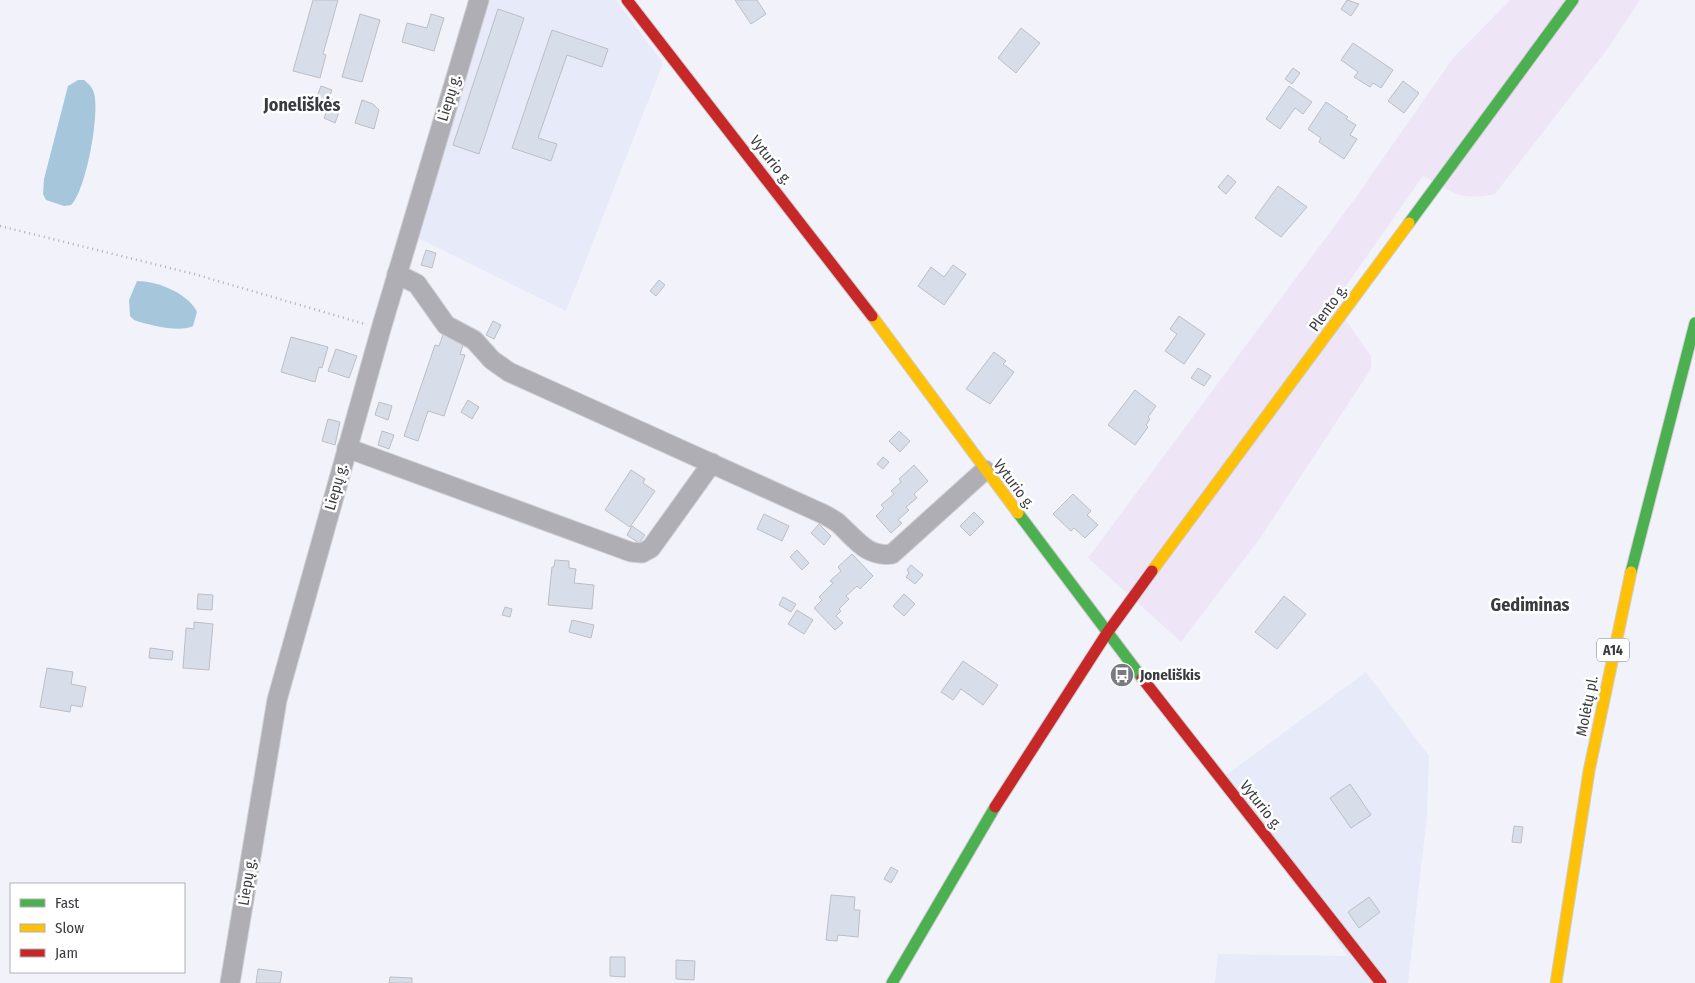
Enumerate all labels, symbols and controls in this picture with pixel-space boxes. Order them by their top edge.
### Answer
street label: Liepų g. [433,73,465,123]
district label: Joneliškės [263,94,341,116]
street label: Vyturio g. [746,132,796,188]
street label: Plento g. [1305,281,1351,335]
street label: Vyturio g. [989,456,1039,512]
street label: Liepų g. [321,462,351,512]
district label: Gediminas [1491,594,1570,616]
road number: A14 [1597,638,1629,662]
bus stop icon: Joneliškis [1109,662,1135,688]
place label: Joneliškis [1139,666,1201,684]
street label: Molėtų pl. [1572,674,1602,738]
street label: Vyturio g. [1236,777,1286,833]
street label: Liepų g. [234,857,260,907]
legend [10,883,185,973]
text: Fast [55,894,79,912]
text: Slow [55,919,84,937]
text: Jam [55,944,78,962]

